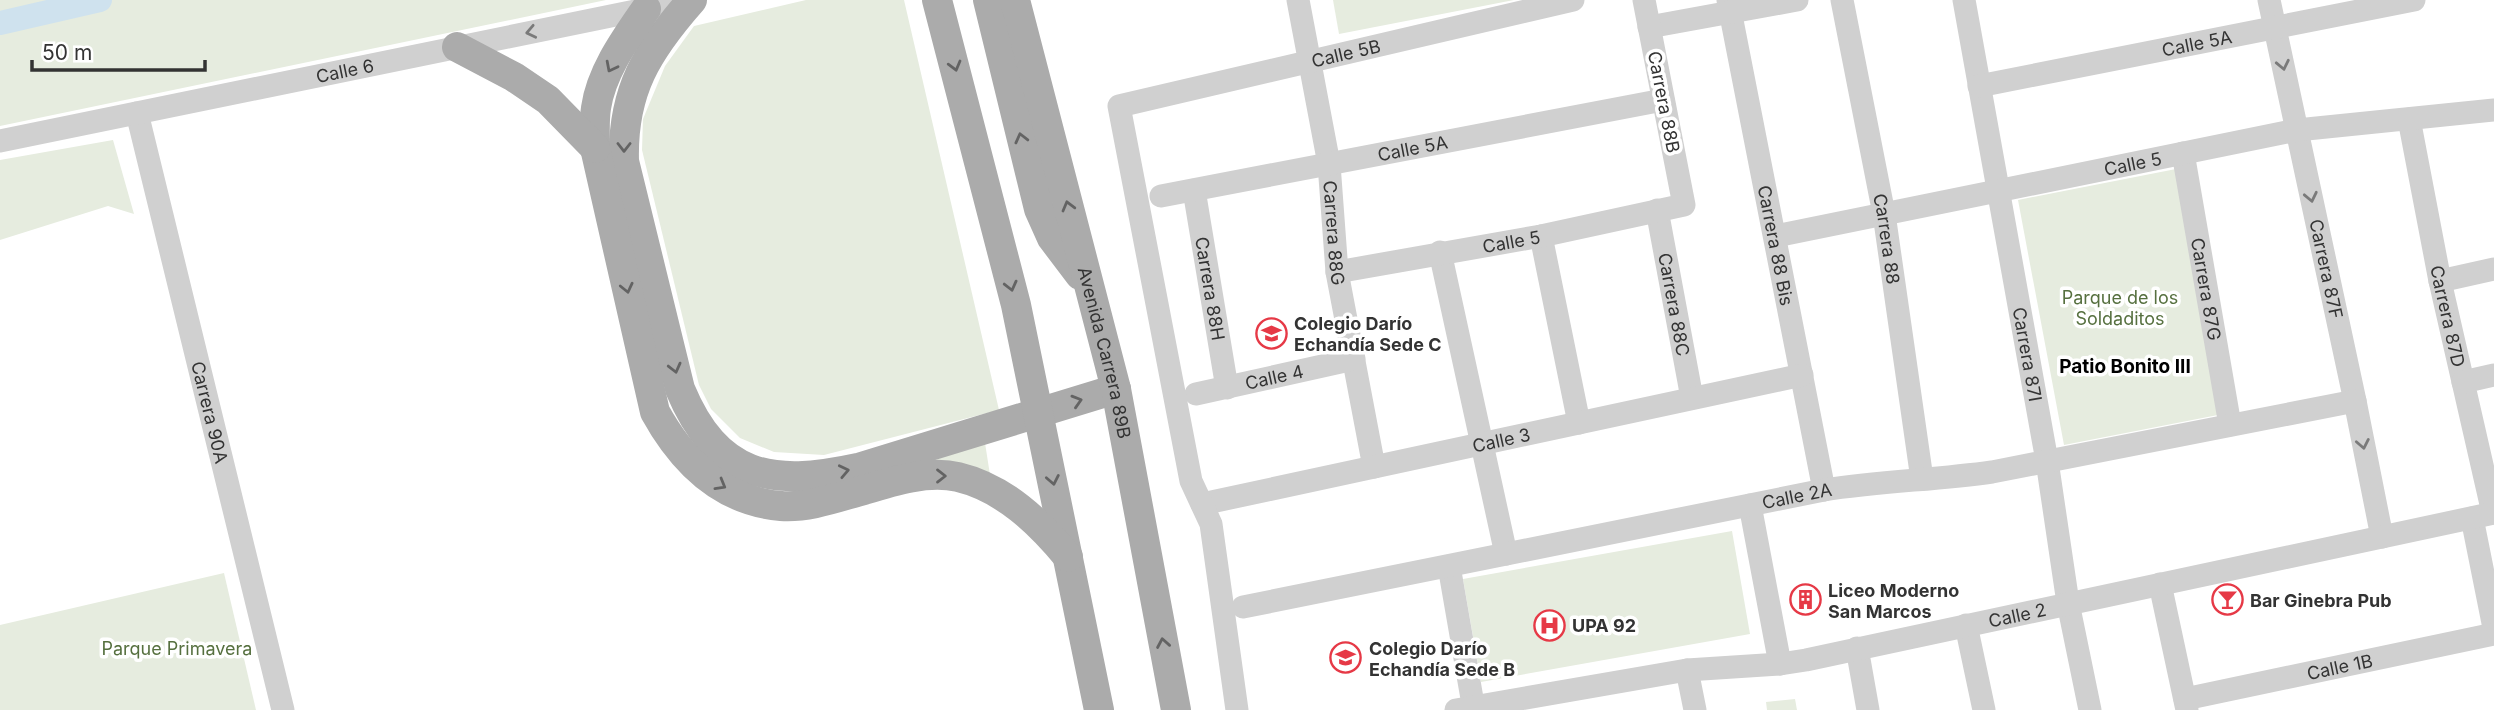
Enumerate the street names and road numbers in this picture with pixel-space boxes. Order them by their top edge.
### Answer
street label: Calle 5A [2160,26,2234,60]
street label: Calle 5B [1309,35,1382,71]
street label: Carrera 88B [1644,49,1684,155]
street label: Calle 6 [314,54,376,87]
street label: Calle 5A [1376,131,1449,165]
street label: Calle 5 [2102,147,2163,180]
street label: Carrera 88G [1320,180,1350,287]
street label: Carrera 88 Bis [1754,183,1798,307]
street label: Carrera 88 [1870,192,1904,285]
street label: Carrera 87F [2306,217,2348,321]
street label: Calle 5 [1481,226,1542,257]
street label: Carrera 88H [1191,235,1229,342]
street label: Carrera 87G [2187,236,2226,342]
street label: Carrera 88C [1655,251,1694,358]
street label: Avenida Carrera 89B [1074,264,1136,440]
street label: Carrera 87D [2427,264,2470,369]
street label: Carrera 87I [2009,305,2047,403]
street label: Carrera 90A [188,359,233,465]
street label: Calle 4 [1243,360,1305,393]
street label: Calle 3 [1470,423,1532,456]
street label: Calle 2A [1760,478,1833,513]
street label: Calle 2 [1986,598,2048,631]
street label: Calle 1B [2305,649,2374,684]

